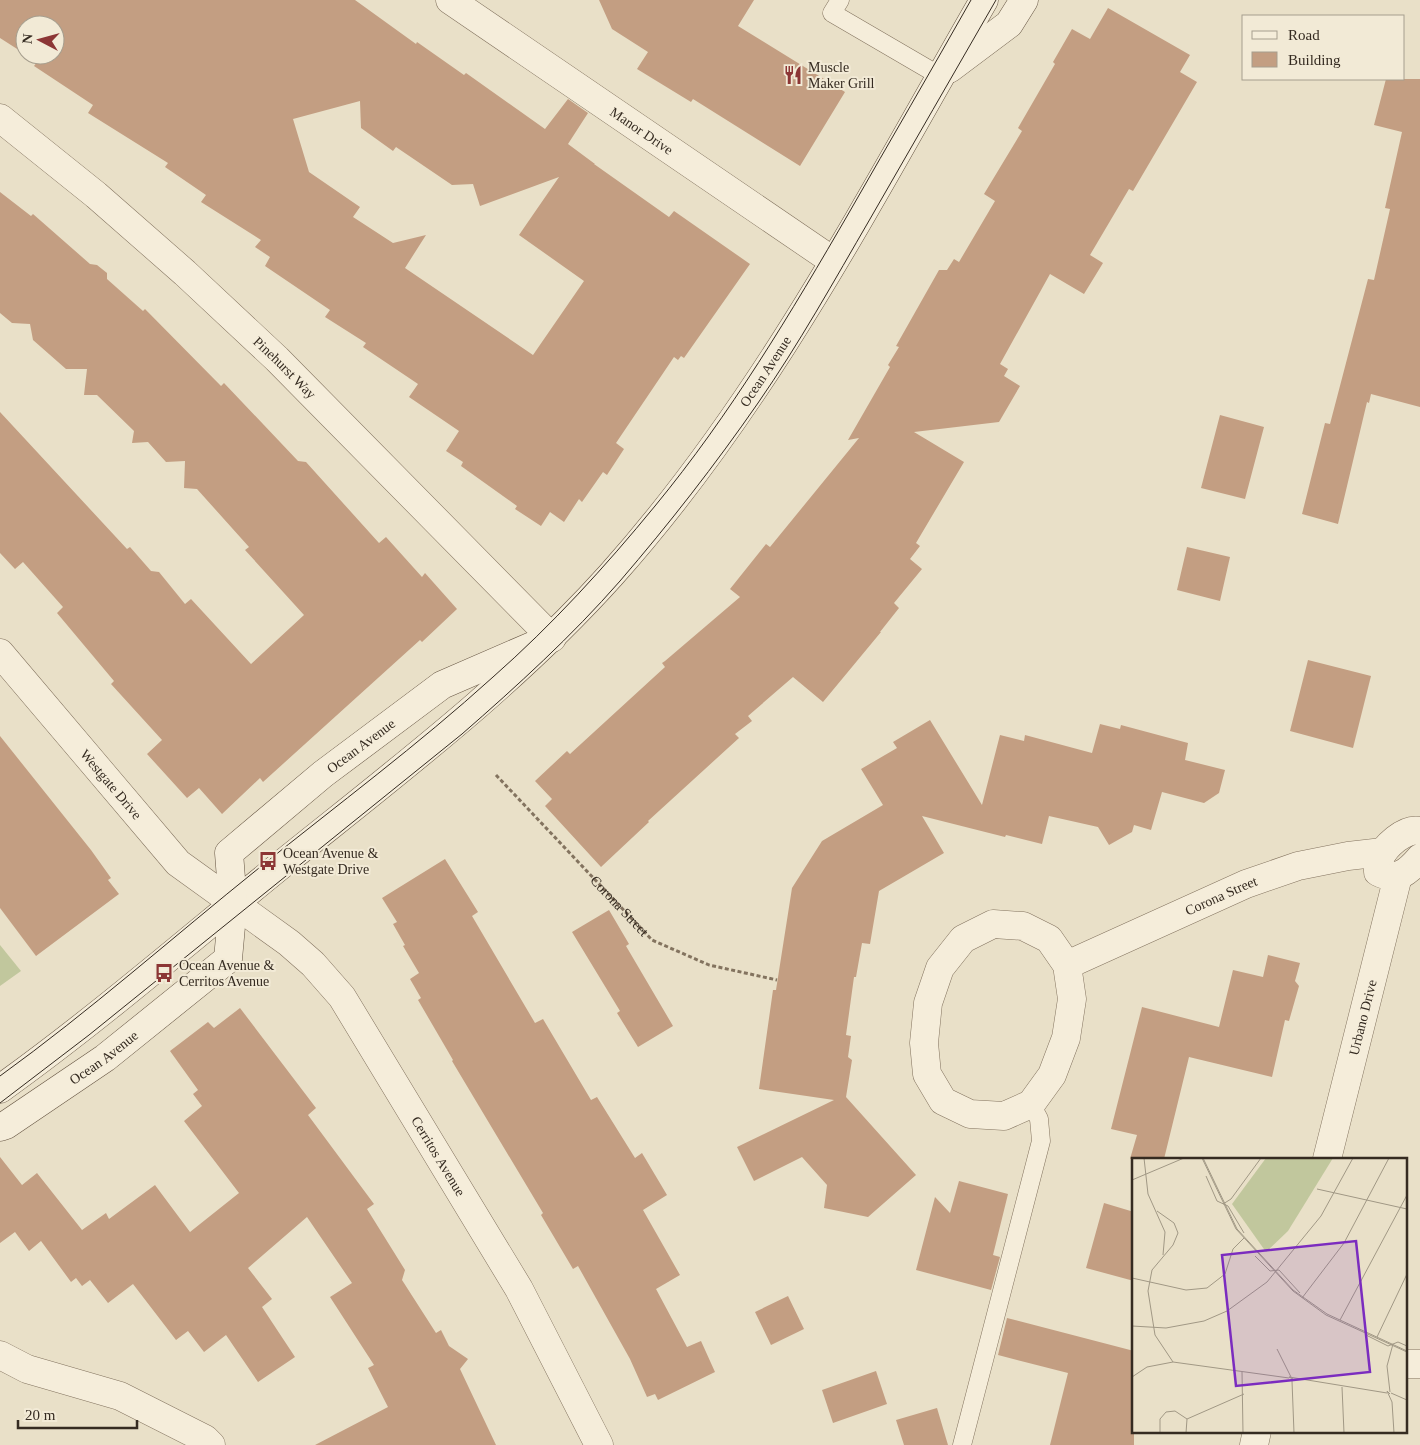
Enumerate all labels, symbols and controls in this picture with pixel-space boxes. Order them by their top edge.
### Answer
north arrow [15,15,65,65]
legend [1242,15,1405,80]
text: Road [1288,27,1320,43]
text: N [20,33,36,45]
text: Building [1288,52,1341,68]
place label: Muscle Maker Grill [808,60,875,91]
restaurant icon: Muscle Maker Grill [782,64,804,86]
street label: Manor Drive [607,104,676,158]
street label: Pinehurst Way [250,334,319,402]
street label: Ocean Avenue [737,334,794,410]
street label: Ocean Avenue [324,716,398,776]
street label: Westgate Drive [77,747,144,822]
place label: Ocean Avenue & Westgate Drive [283,846,378,877]
bus stop icon: Ocean Avenue & Westgate Drive [257,850,279,872]
street label: Corona Street [587,873,651,940]
street label: Corona Street [1183,874,1259,919]
place label: Ocean Avenue & Cerritos Avenue [179,958,274,989]
bus stop icon: Ocean Avenue & Cerritos Avenue [153,962,175,984]
street label: Urbano Drive [1346,978,1380,1057]
street label: Ocean Avenue [67,1028,141,1088]
street label: Cerritos Avenue [408,1114,468,1199]
inset map [1132,1158,1408,1432]
scale bar [18,1398,136,1430]
text: 20 m [25,1407,56,1423]

